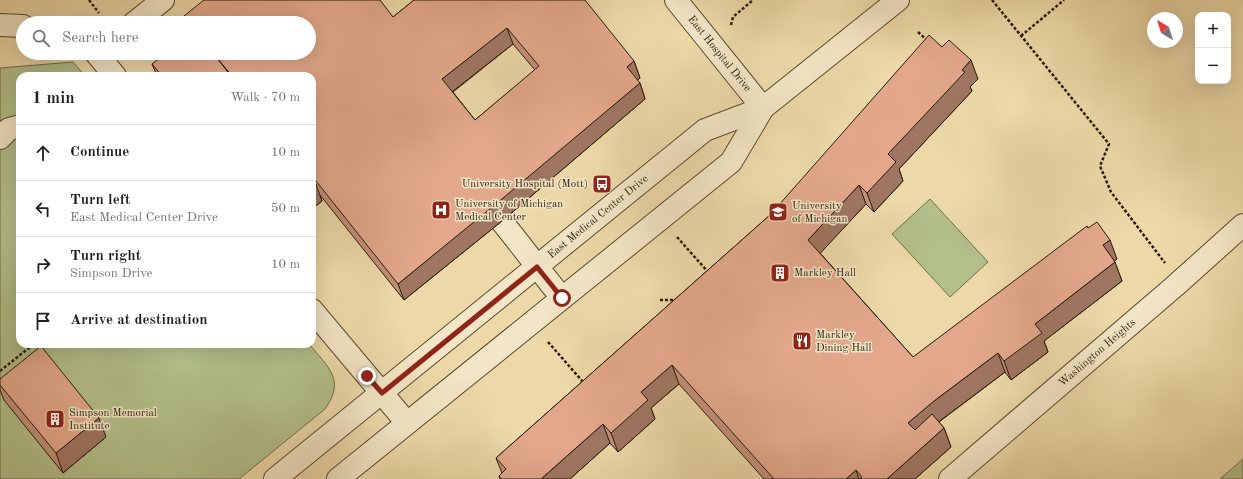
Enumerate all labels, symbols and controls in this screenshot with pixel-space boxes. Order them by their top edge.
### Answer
north arrow [1147,12,1183,48]
map controls [1195,12,1231,84]
button: + [1195,12,1231,48]
street label: East Hospital Drive [685,14,753,94]
search box [16,16,316,60]
icon: search [30,27,52,49]
text: Search here [62,31,139,46]
button: − [1195,48,1231,84]
text: 1 min [32,90,75,107]
text: Walk · 70 m [231,91,300,104]
icon: ahead [32,142,54,164]
text: Continue [70,145,129,160]
text: 10 m [271,146,300,159]
street label: East Medical Center Drive [546,173,650,261]
bus stop icon: University Hospital (Mott) [591,173,613,195]
place label: University Hospital (Mott) [462,179,588,190]
text: Turn left [70,193,130,208]
icon: left [32,198,54,220]
hospital icon: University of Michigan Medical Center [430,199,452,221]
place label: University of Michigan Medical Center [455,199,563,223]
school or university icon: University of Michigan [767,201,789,223]
place label: University of Michigan [792,201,847,225]
text: 50 m [271,202,300,215]
text: East Medical Center Drive [70,211,218,224]
text: Turn right [70,249,141,264]
icon: right [32,254,54,276]
text: 10 m [271,258,300,271]
building icon: Markley Hall [769,262,791,284]
text: Simpson Drive [70,267,153,280]
place label: Markley Hall [794,268,856,279]
route start [553,289,571,307]
icon: arrive [32,310,54,332]
text: Arrive at destination [70,313,208,328]
street label: Washington Heights [1057,317,1138,389]
restaurant icon: Markley Dining Hall [791,330,813,352]
place label: Markley Dining Hall [816,330,871,354]
route end [358,367,376,385]
building icon: Simpson Memorial Institute [44,408,66,430]
place label: Simpson Memorial Institute [69,408,157,432]

